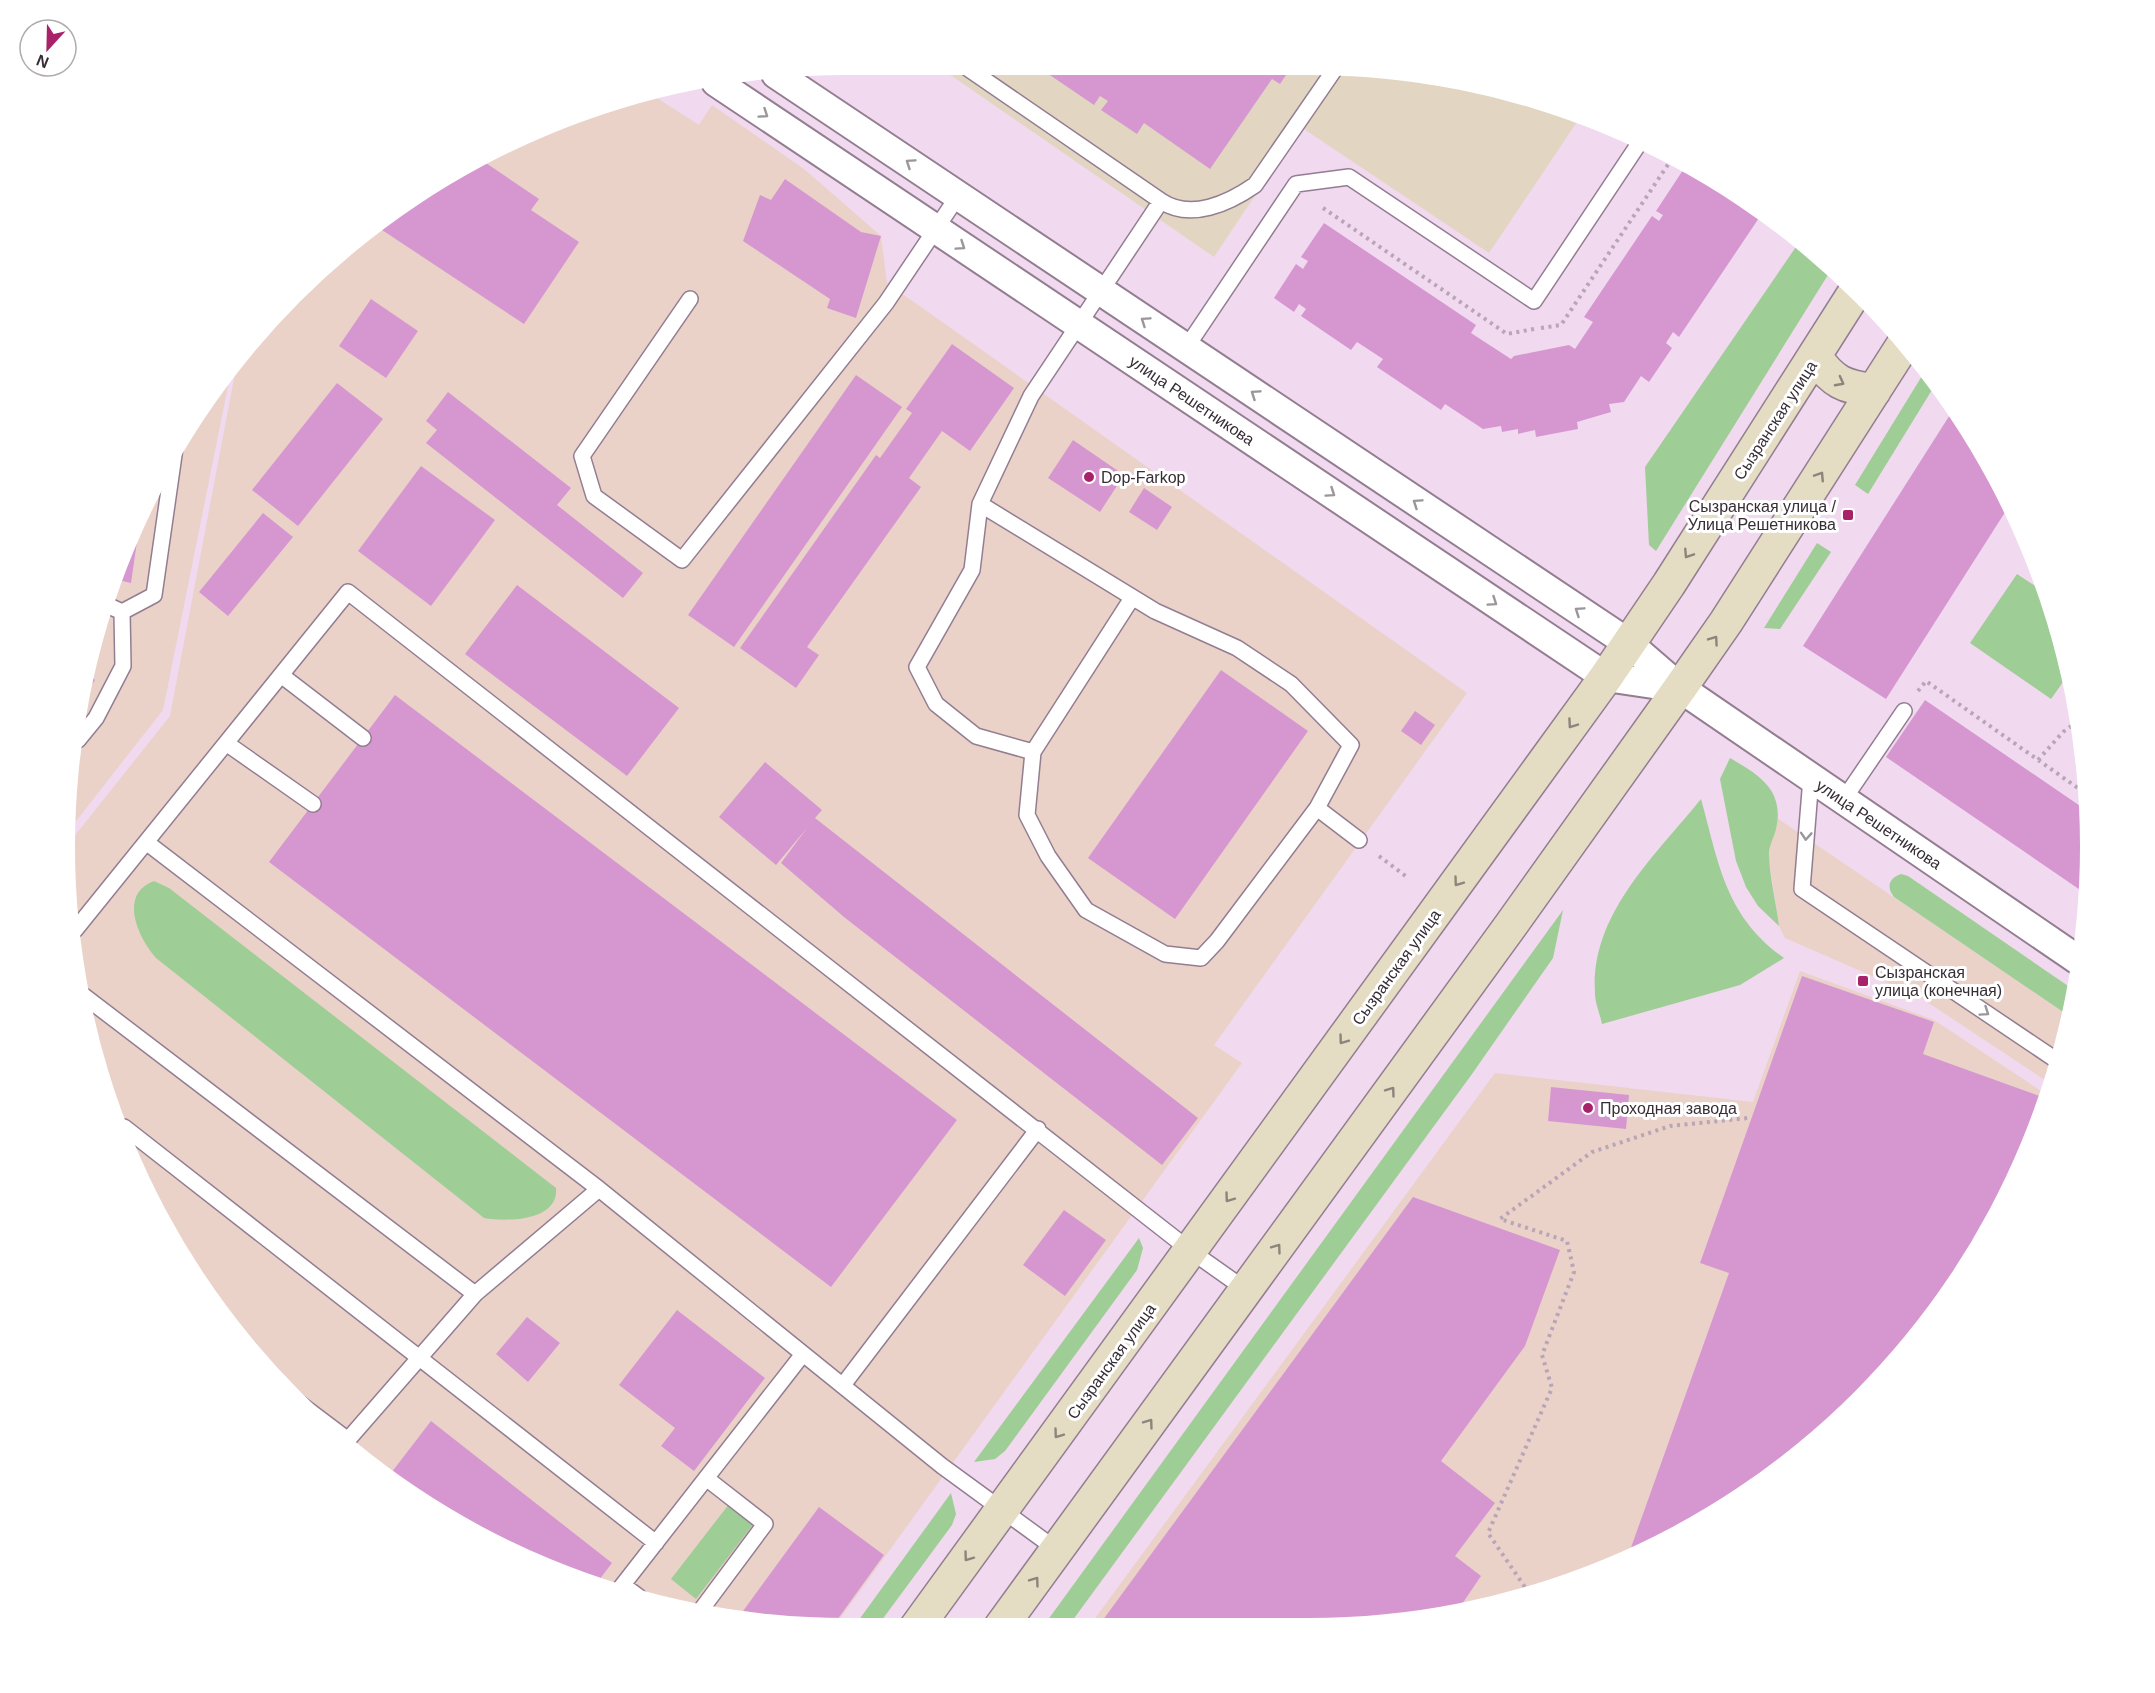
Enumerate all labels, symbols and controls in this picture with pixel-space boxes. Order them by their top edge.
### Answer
north arrow [18,18,78,78]
text: N [34,51,51,71]
one-way arrow [758,107,769,118]
one-way arrow [905,160,916,171]
one-way arrow [954,239,965,250]
one-way arrow [1141,317,1152,328]
street label: улица Решетникова [1126,352,1257,449]
street label: Сызранская улица [1731,358,1820,483]
one-way arrow [1834,375,1844,386]
one-way arrow [1250,391,1261,402]
place label: Dop-Farkop [1101,469,1186,486]
marker: Dop-Farkop [1082,470,1096,484]
one-way arrow [1812,472,1824,482]
one-way arrow [1324,486,1335,497]
one-way arrow [1413,498,1423,510]
place label: Сызранская улица / Улица Решетникова [1688,498,1837,533]
marker: Сызранская улица / Улица Решетникова [1841,508,1855,522]
one-way arrow [1684,547,1695,558]
one-way arrow [1487,594,1498,605]
one-way arrow [1575,607,1586,618]
one-way arrow [1707,635,1718,646]
one-way arrow [1568,718,1579,729]
street label: улица Решетникова [1813,776,1944,873]
one-way arrow [1800,832,1813,841]
one-way arrow [1454,876,1465,887]
street label: Сызранская улица [1349,906,1444,1028]
place label: Сызранская улица (конечная) [1875,964,2002,999]
marker: Сызранская улица (конечная) [1856,974,1870,988]
one-way arrow [1978,1004,1989,1015]
one-way arrow [1340,1034,1351,1045]
one-way arrow [1384,1086,1395,1097]
place label: Проходная завода [1600,1100,1737,1117]
marker: Проходная завода [1581,1101,1595,1115]
one-way arrow [1225,1192,1236,1203]
one-way arrow [1269,1244,1280,1255]
street label: Сызранская улица [1064,1300,1159,1422]
one-way arrow [1142,1418,1153,1429]
one-way arrow [1054,1428,1065,1439]
one-way arrow [964,1551,975,1562]
one-way arrow [1027,1576,1038,1587]

